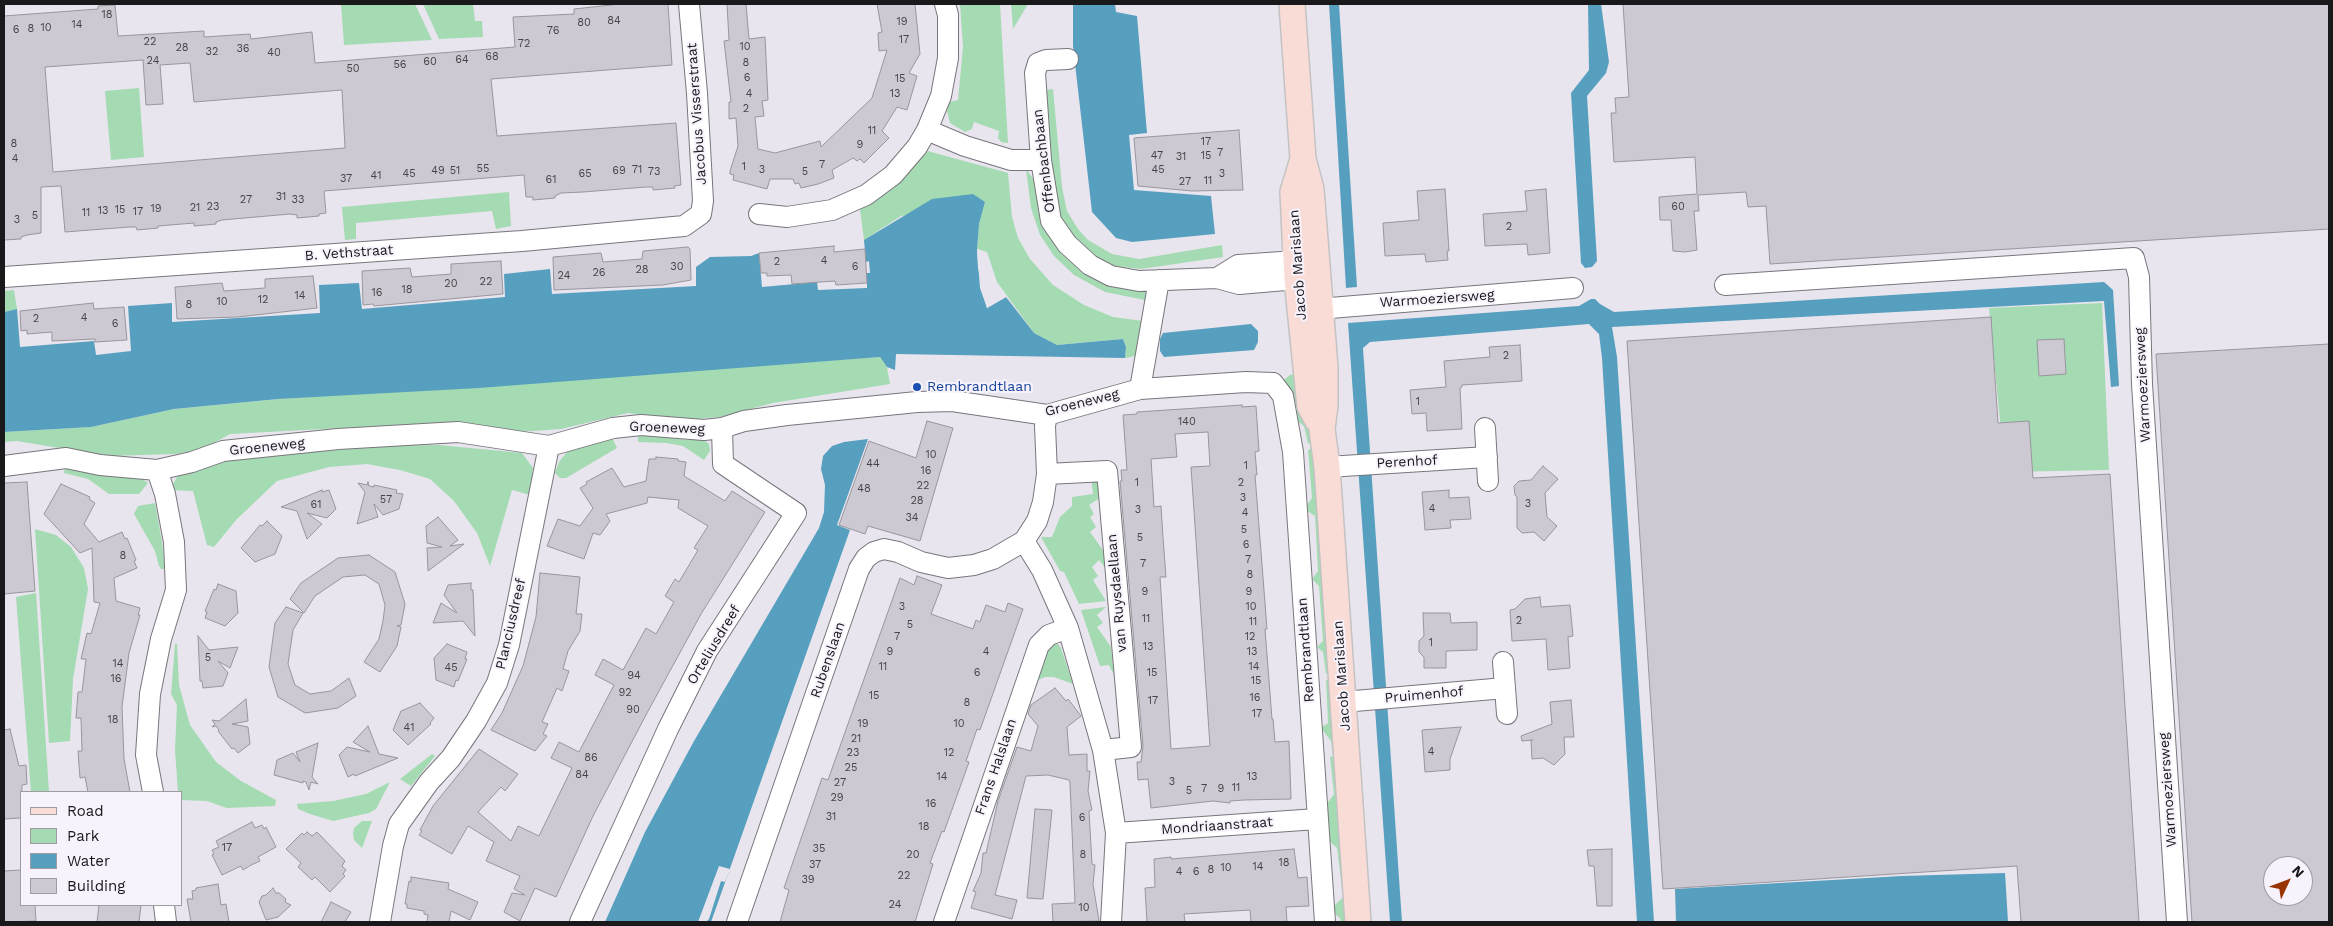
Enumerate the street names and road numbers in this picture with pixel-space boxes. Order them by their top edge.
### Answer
street label: Jacobus Visserstraat [684,42,710,186]
street label: Offenbachbaan [1029,108,1059,214]
street label: Jacob Marislaan [1286,209,1310,321]
street label: B. Vethstraat [304,242,394,264]
street label: Warmoeziersweg [1379,287,1495,311]
street label: Warmoeziersweg [2132,327,2154,443]
street label: Groeneweg [1043,386,1121,420]
street label: Groeneweg [629,418,705,438]
street label: Groeneweg [228,435,306,459]
street label: Perenhof [1376,452,1438,472]
street label: van Ruysdaellaan [1103,533,1131,653]
street label: Planciusdreef [492,577,530,671]
street label: Rembrandtlaan [1294,597,1318,703]
street label: Orteliusdreef [684,602,744,688]
street label: Rubenslaan [807,620,849,700]
street label: Jacob Marislaan [1330,620,1354,732]
street label: Pruimenhof [1384,683,1464,707]
street label: Frans Halslaan [972,717,1020,817]
street label: Warmoeziersweg [2156,732,2180,848]
street label: Mondriaanstraat [1161,814,1273,838]

